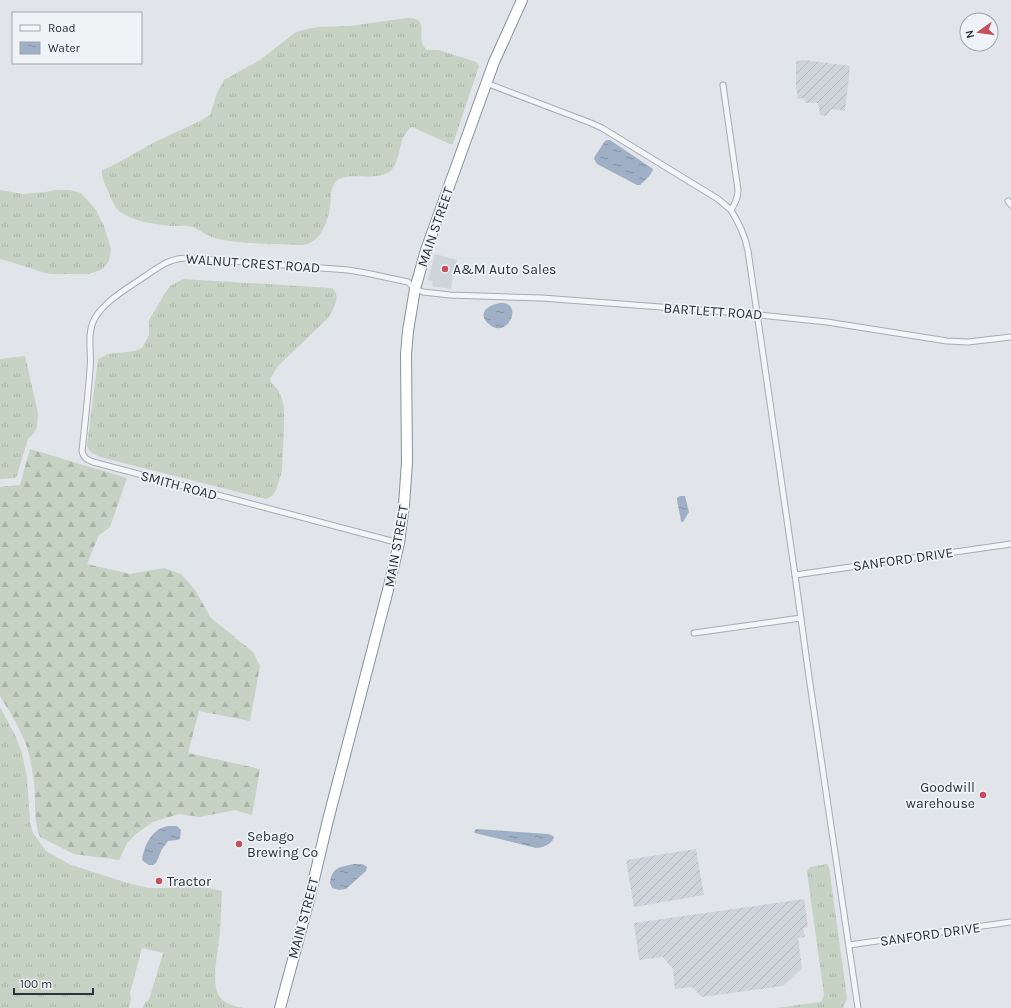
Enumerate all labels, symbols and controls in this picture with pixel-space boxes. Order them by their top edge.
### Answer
legend [12,12,142,64]
north arrow [959,12,999,52]
text: Road [48,21,76,35]
text: N [963,29,977,40]
text: Water [48,41,81,55]
street label: MAIN STREET [414,185,457,269]
street label: WALNUT CREST ROAD [185,250,321,277]
place label: A&M Auto Sales [453,261,556,278]
marker: A&M Auto Sales [440,264,450,274]
street label: BARTLETT ROAD [663,300,763,323]
street label: SMITH ROAD [139,467,219,504]
street label: MAIN STREET [381,503,412,589]
street label: SANFORD DRIVE [852,544,954,575]
place label: Goodwill warehouse [906,779,975,812]
marker: Goodwill warehouse [978,790,988,800]
place label: Sebago Brewing Co [247,828,318,861]
marker: Sebago Brewing Co [234,839,244,849]
place label: Tractor [167,873,212,890]
marker: Tractor [154,876,164,886]
street label: MAIN STREET [284,876,323,961]
street label: SANFORD DRIVE [879,919,981,950]
scale bar [14,970,93,996]
text: 100 m [20,977,52,991]

